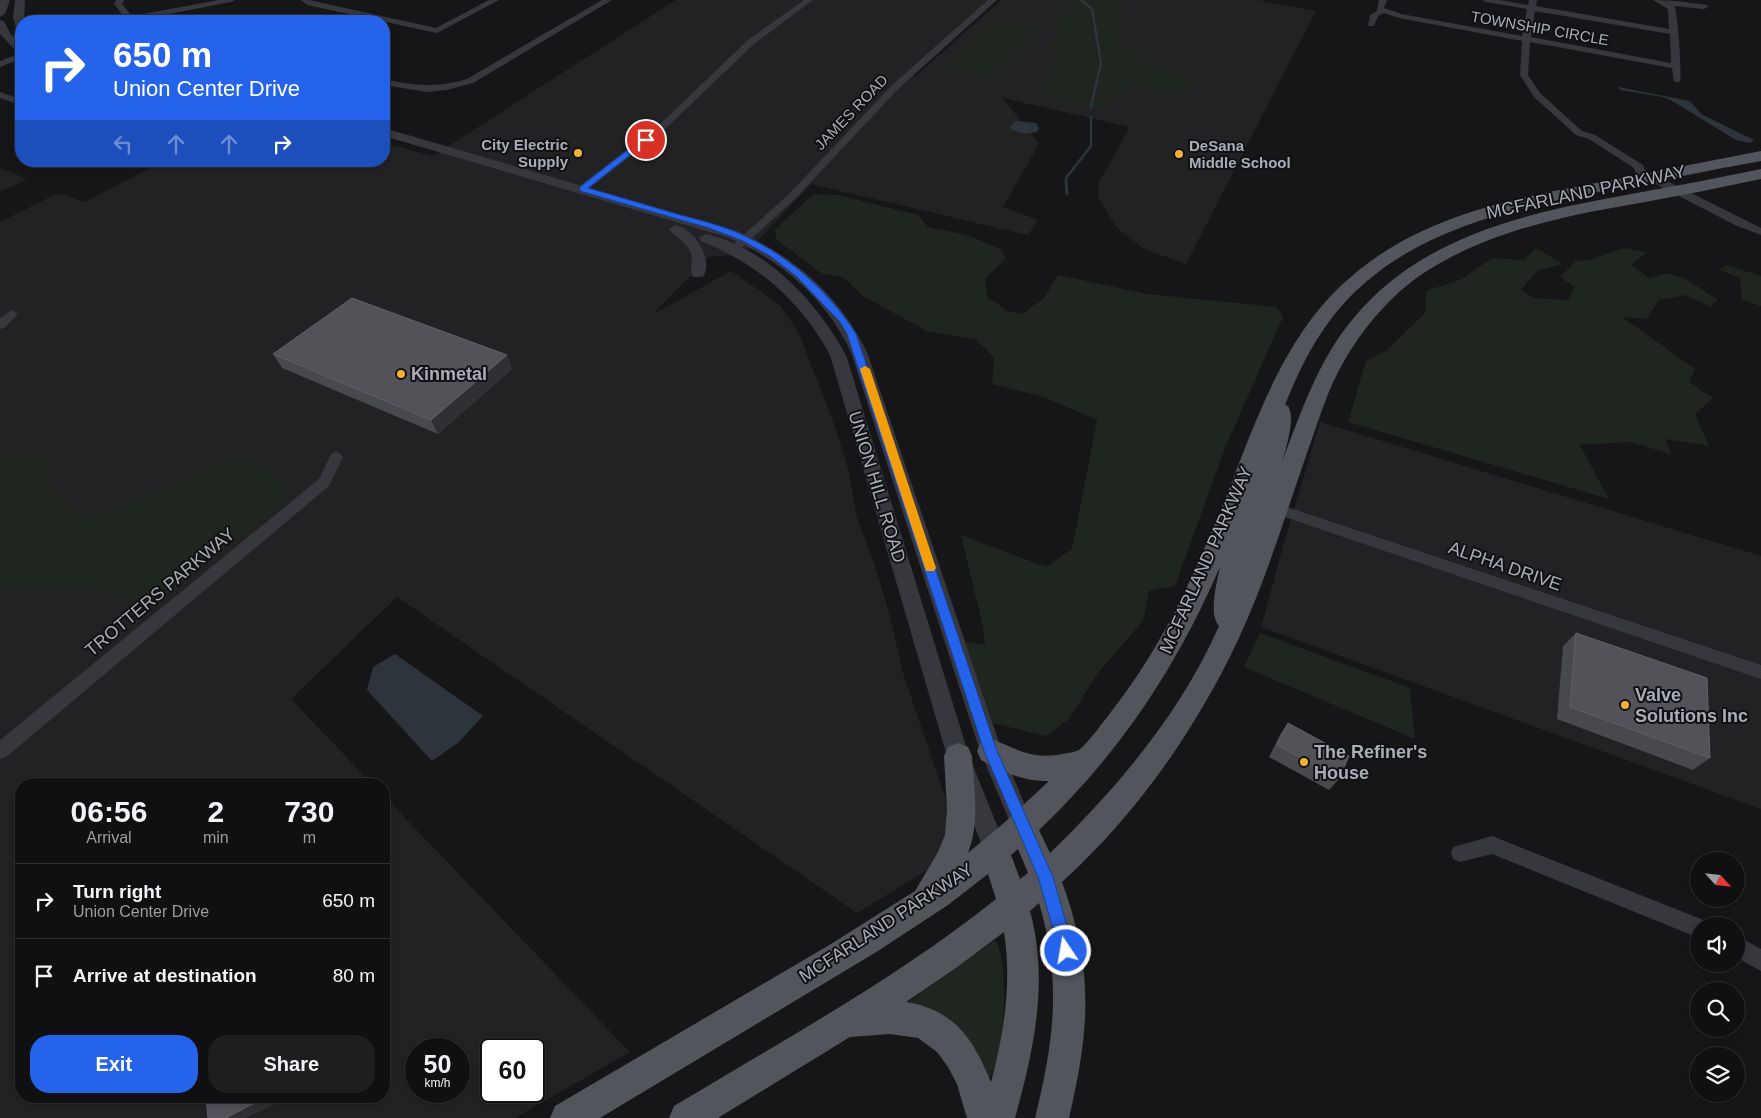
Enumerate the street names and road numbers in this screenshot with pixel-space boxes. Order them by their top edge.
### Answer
street label: TOWNSHIP CIRCLE [1470,8,1610,48]
street label: JAMES ROAD [811,71,891,153]
street label: MCFARLAND PARKWAY [1485,161,1687,223]
street label: UNION HILL ROAD [844,409,910,565]
street label: MCFARLAND PARKWAY [1156,463,1256,657]
street label: TROTTERS PARKWAY [81,524,239,660]
street label: ALPHA DRIVE [1446,537,1564,595]
street label: MCFARLAND PARKWAY [796,859,976,987]

